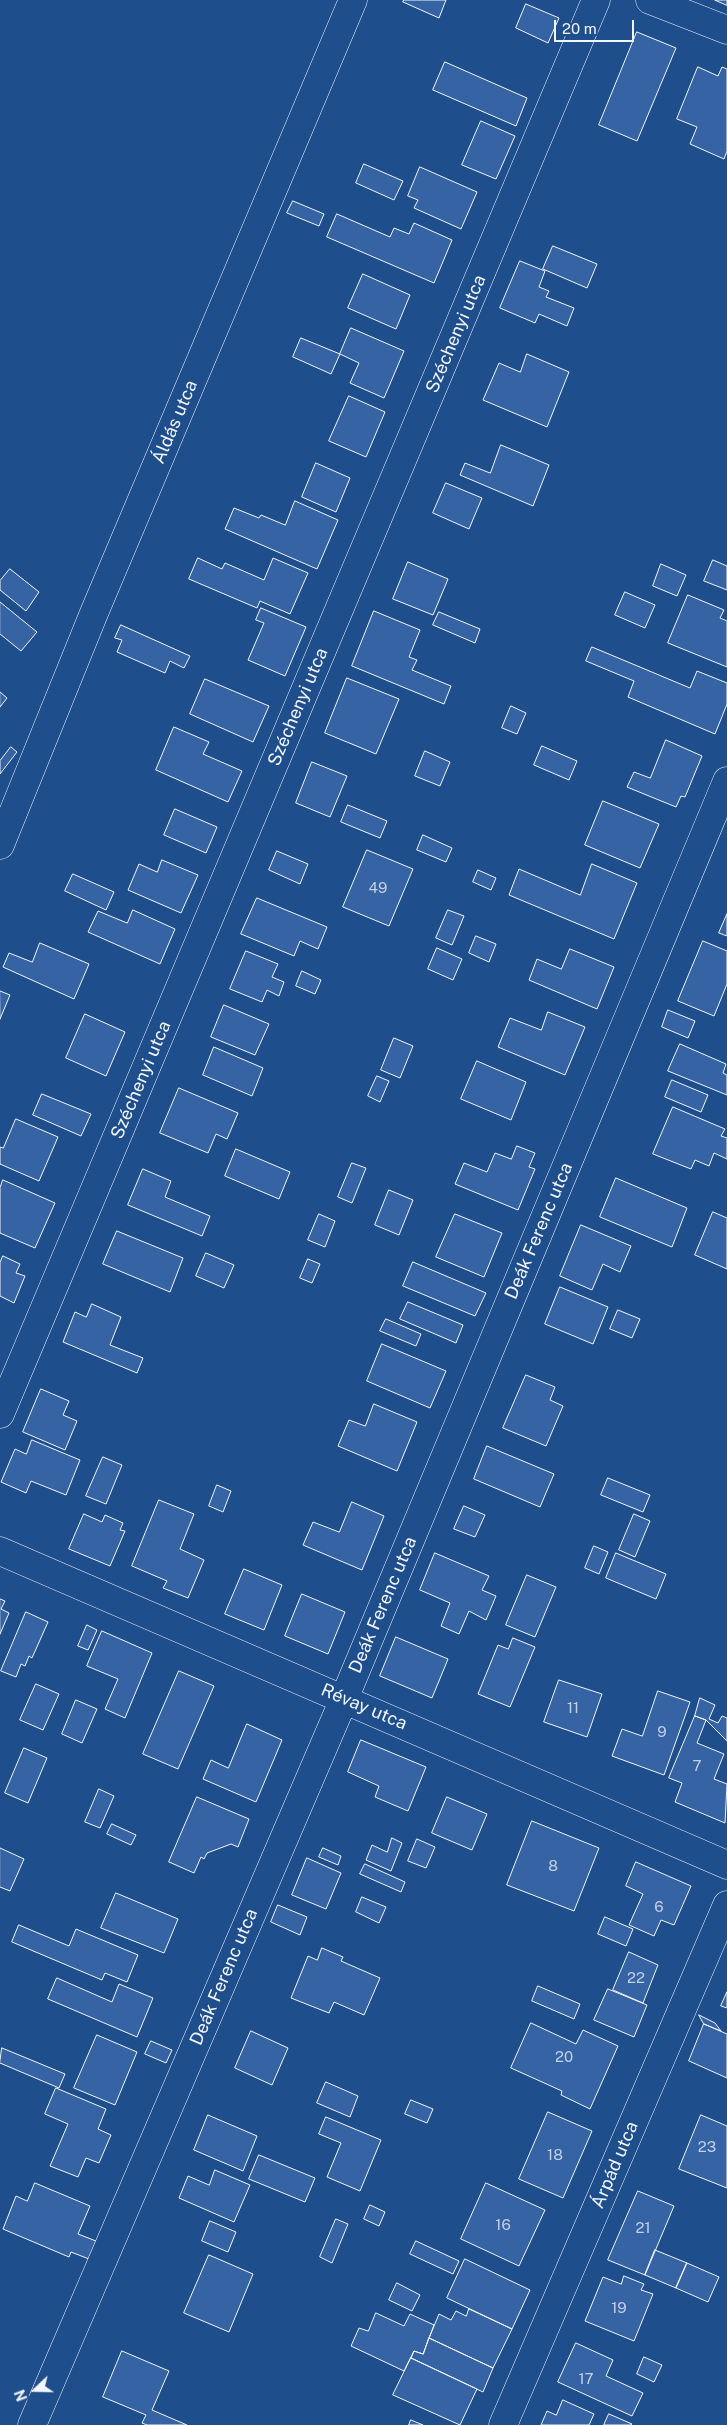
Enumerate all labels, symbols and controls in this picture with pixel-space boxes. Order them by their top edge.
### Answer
scale bar [557,10,637,42]
text: 20 m [562,20,597,37]
street label: Széchenyi utca [421,272,491,396]
street label: Áldás utca [148,377,202,467]
street label: Széchenyi utca [263,645,333,769]
house number: 49 [369,879,387,897]
street label: Széchenyi utca [106,1018,176,1142]
street label: Deák Ferenc utca [501,1160,577,1302]
street label: Deák Ferenc utca [345,1534,421,1676]
street label: Révay utca [318,1679,410,1735]
house number: 11 [567,1699,579,1717]
house number: 9 [657,1723,667,1741]
house number: 7 [692,1757,702,1775]
house number: 8 [548,1857,558,1875]
house number: 6 [654,1898,664,1916]
street label: Deák Ferenc utca [186,1906,262,2048]
house number: 22 [627,1969,645,1987]
house number: 20 [555,2048,573,2066]
street label: Árpád utca [587,2118,643,2212]
house number: 23 [698,2138,716,2156]
house number: 18 [547,2146,563,2164]
house number: 16 [495,2216,511,2234]
house number: 21 [635,2219,651,2237]
house number: 19 [611,2299,627,2317]
north arrow [10,2365,60,2415]
house number: 17 [578,2370,594,2388]
text: N [12,2387,30,2403]

